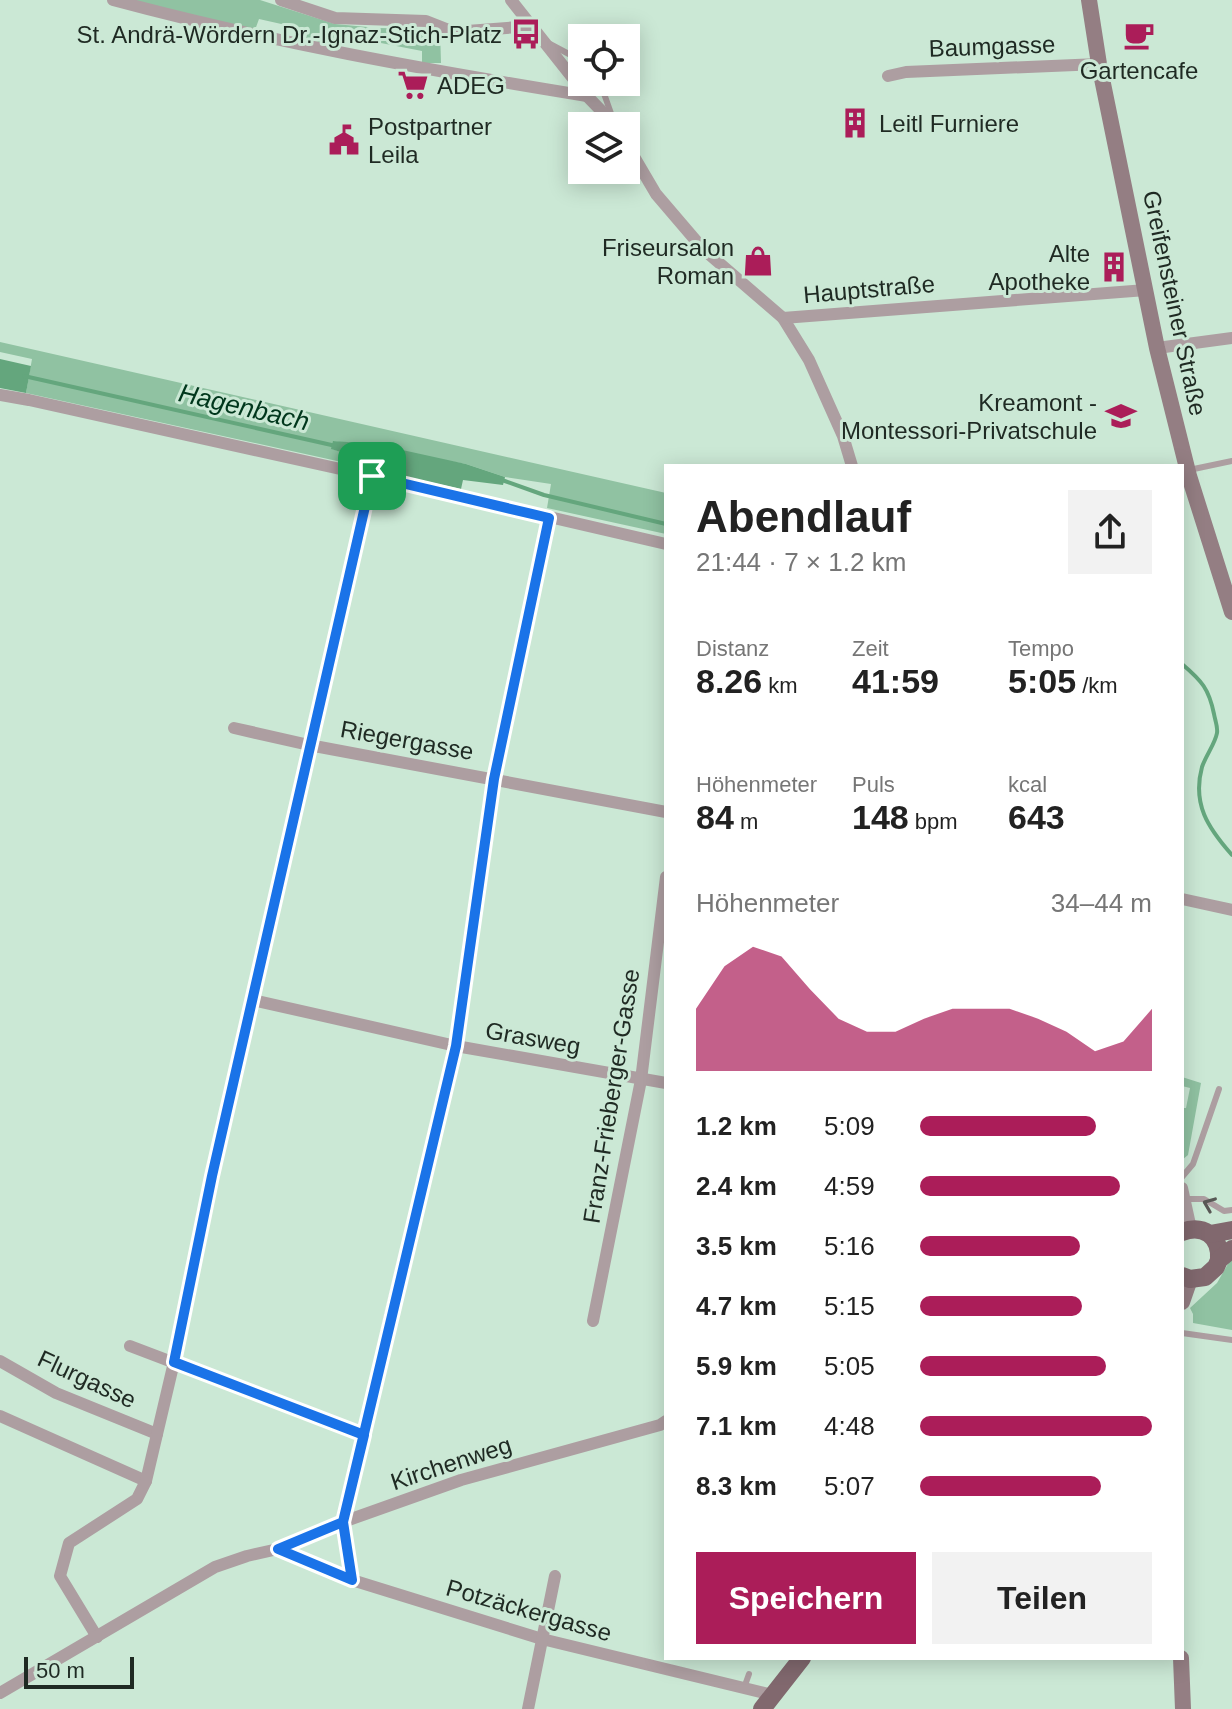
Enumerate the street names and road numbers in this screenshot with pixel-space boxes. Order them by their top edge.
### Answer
street label: Baumgasse [928,30,1056,62]
street label: Greifensteiner Straße [1138,188,1212,418]
street label: Hauptstraße [802,270,936,308]
street label: Riegergasse [338,715,476,765]
street label: Franz-Frieberger-Gasse [578,967,644,1225]
street label: Grasweg [483,1016,583,1060]
street label: Flurgasse [34,1344,140,1414]
street label: Kirchenweg [387,1431,515,1495]
street label: Potzäckergasse [443,1573,615,1647]

